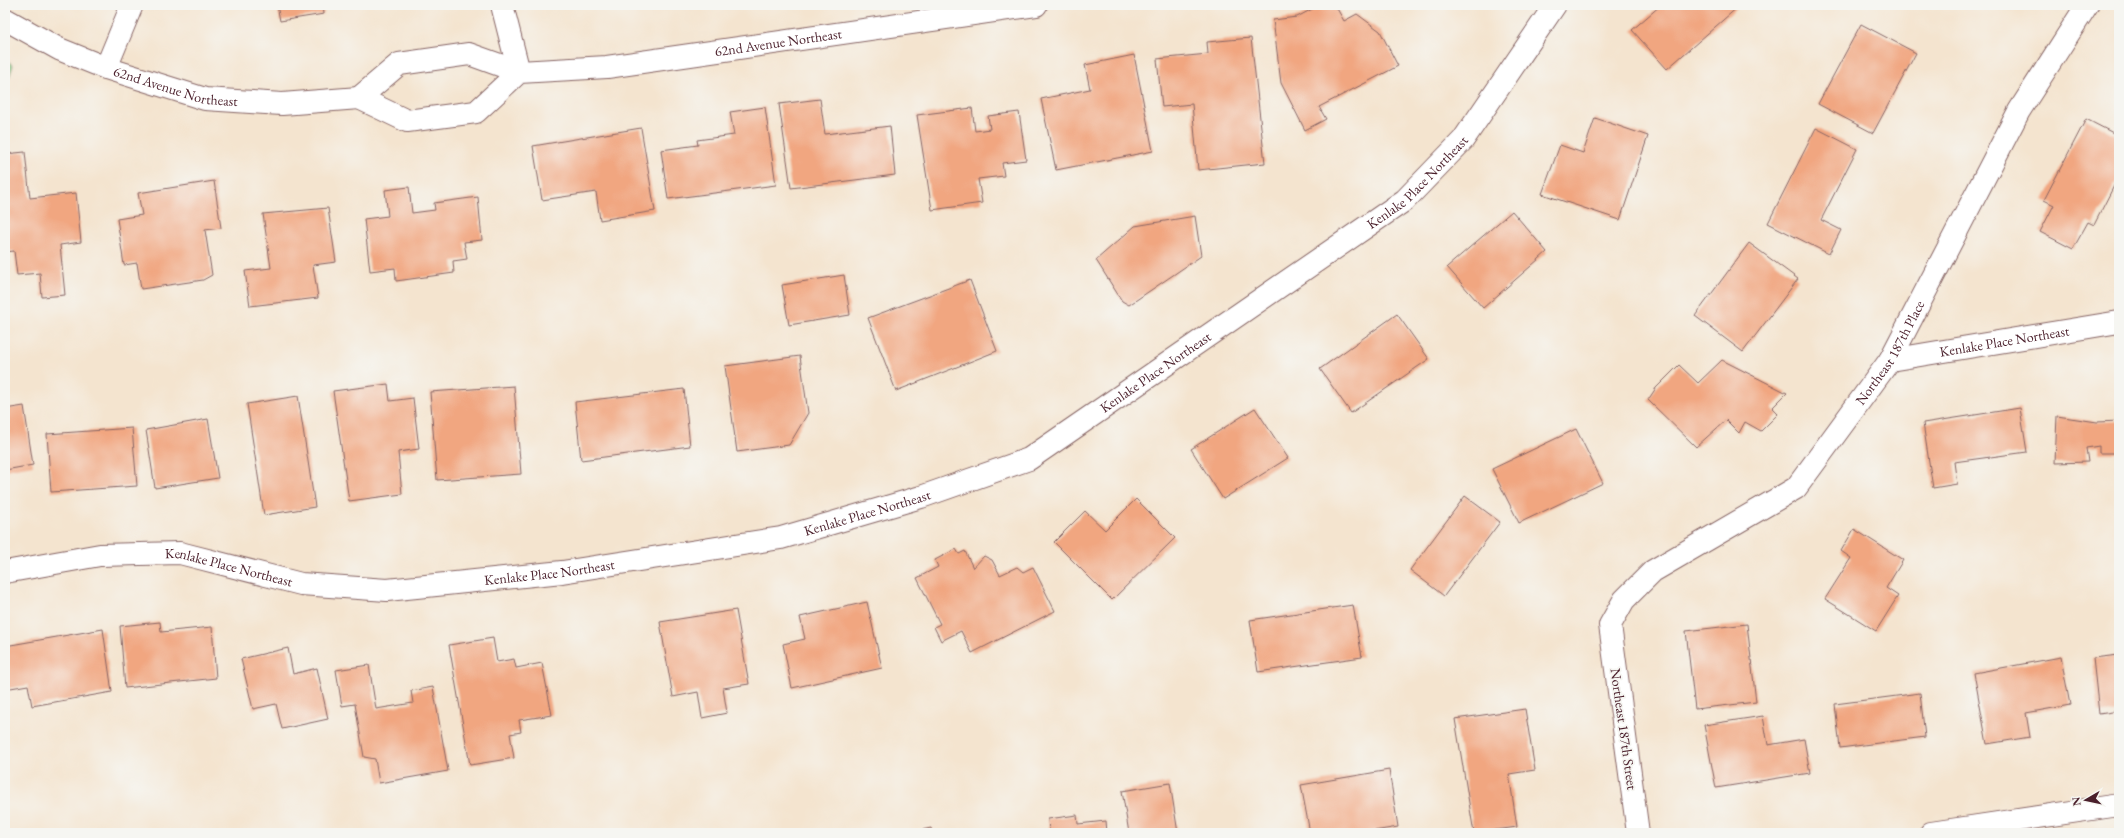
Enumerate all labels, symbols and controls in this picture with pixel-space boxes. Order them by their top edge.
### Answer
street label: 62nd Avenue Northeast [713,24,844,60]
street label: 62nd Avenue Northeast [111,62,239,110]
street label: Kenlake Place Northeast [1363,132,1472,233]
street label: Northeast 187th Place [1851,297,1929,408]
street label: Kenlake Place Northeast [1938,321,2071,361]
street label: Kenlake Place Northeast [1096,327,1215,417]
street label: Kenlake Place Northeast [802,485,933,540]
street label: Kenlake Place Northeast [165,544,295,591]
street label: Kenlake Place Northeast [483,555,616,589]
street label: Northeast 187th Street [1607,667,1642,791]
north arrow [2066,780,2106,820]
text: N [2068,796,2084,807]

